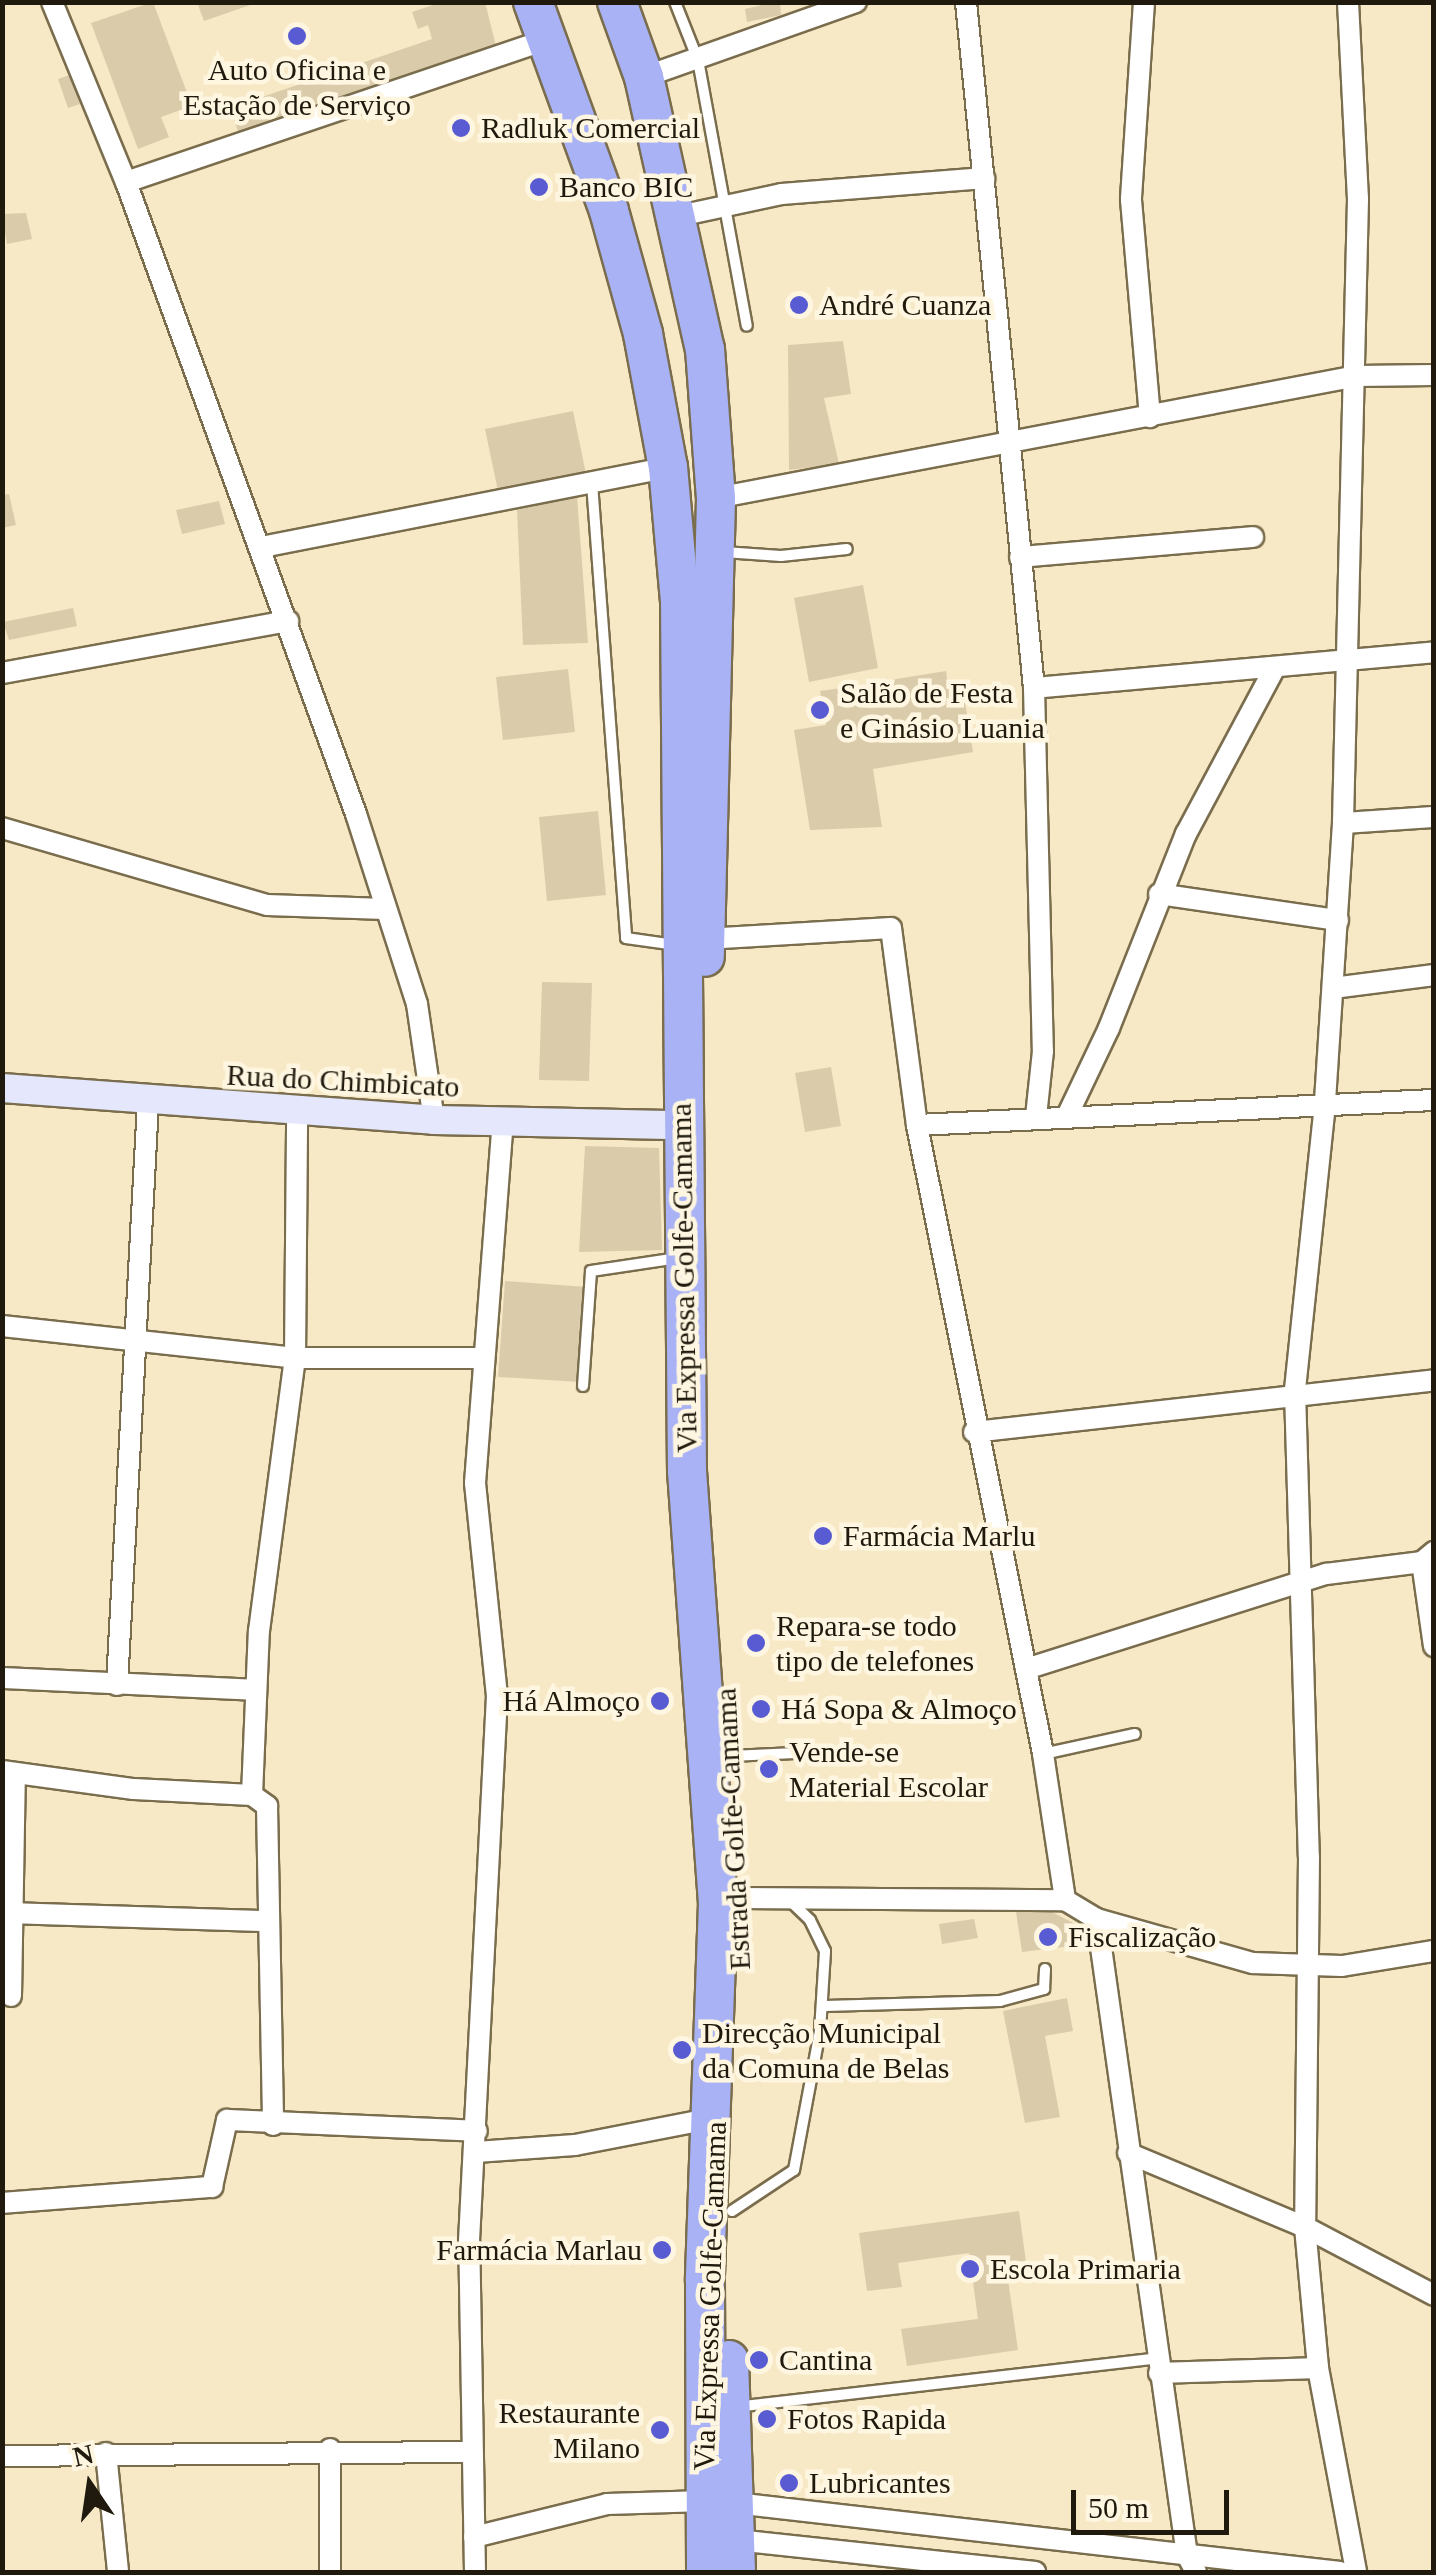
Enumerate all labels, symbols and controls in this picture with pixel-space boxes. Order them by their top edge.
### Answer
marker: Auto Oficina e Estação de Serviço [286,25,308,47]
place label: Auto Oficina e Estação de Serviço [183,52,411,122]
place label: Radluk Comercial [481,110,700,146]
marker: Radluk Comercial [450,117,472,139]
place label: Banco BIC [559,169,693,205]
marker: Banco BIC [528,176,550,198]
place label: André Cuanza [819,287,991,323]
marker: André Cuanza [788,294,810,316]
place label: Salão de Festa e Ginásio Luania [840,675,1045,746]
marker: Salão de Festa e Ginásio Luania [809,699,831,721]
street label: Rua do Chimbicato [226,1057,460,1105]
street label: Via Expressa Golfe-Camama [663,1103,705,1453]
place label: Farmácia Marlu [843,1518,1035,1554]
marker: Farmácia Marlu [812,1525,834,1547]
place label: Repara-se todo tipo de telefones [776,1608,974,1678]
marker: Repara-se todo tipo de telefones [745,1632,767,1654]
place label: Há Almoço [501,1683,640,1719]
street label: Estrada Golfe-Camama [708,1687,758,1971]
marker: Há Almoço [649,1690,671,1712]
place label: Há Sopa & Almoço [781,1691,1018,1727]
marker: Há Sopa & Almoço [750,1698,772,1720]
place label: Vende-se Material Escolar [789,1734,988,1804]
marker: Vende-se Material Escolar [758,1758,780,1780]
place label: Fiscalização [1068,1919,1216,1955]
marker: Fiscalização [1037,1926,1059,1948]
place label: Direcção Municipal da Comuna de Belas [702,2015,949,2086]
marker: Direcção Municipal da Comuna de Belas [671,2039,693,2061]
street label: Via Expressa Golfe-Camama [686,2121,734,2471]
place label: Farmácia Marlau [436,2232,642,2268]
marker: Farmácia Marlau [651,2239,673,2261]
place label: Escola Primaria [990,2251,1181,2287]
marker: Escola Primaria [959,2258,981,2280]
place label: Cantina [779,2342,872,2378]
marker: Cantina [748,2349,770,2371]
place label: Restaurante Milano [498,2395,640,2466]
place label: Fotos Rapida [787,2401,946,2437]
marker: Fotos Rapida [756,2408,778,2430]
marker: Restaurante Milano [649,2419,671,2441]
north arrow [40,2435,140,2535]
text: N [70,2438,96,2473]
place label: Lubricantes [809,2465,951,2501]
scale bar [1076,2470,1234,2532]
marker: Lubricantes [778,2472,800,2494]
text: 50 m [1088,2491,1149,2524]

